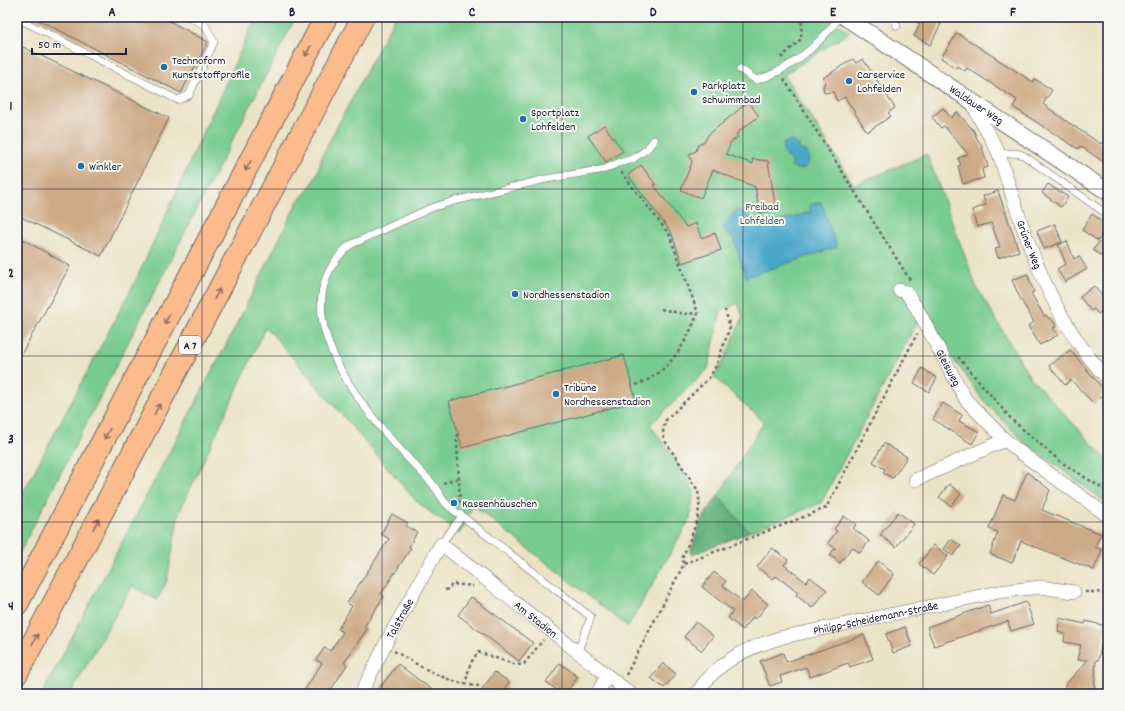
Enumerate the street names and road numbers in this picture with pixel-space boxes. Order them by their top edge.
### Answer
street label: Waldauer Weg [945,82,1006,130]
street label: Grüner Weg [1011,218,1045,272]
road number: A 7 [179,336,201,354]
street label: Gleisweg [930,347,964,390]
street label: Talstraße [383,596,419,642]
street label: Am Stadion [509,597,561,643]
street label: Philipp-Scheidemann-Straße [812,598,940,640]

